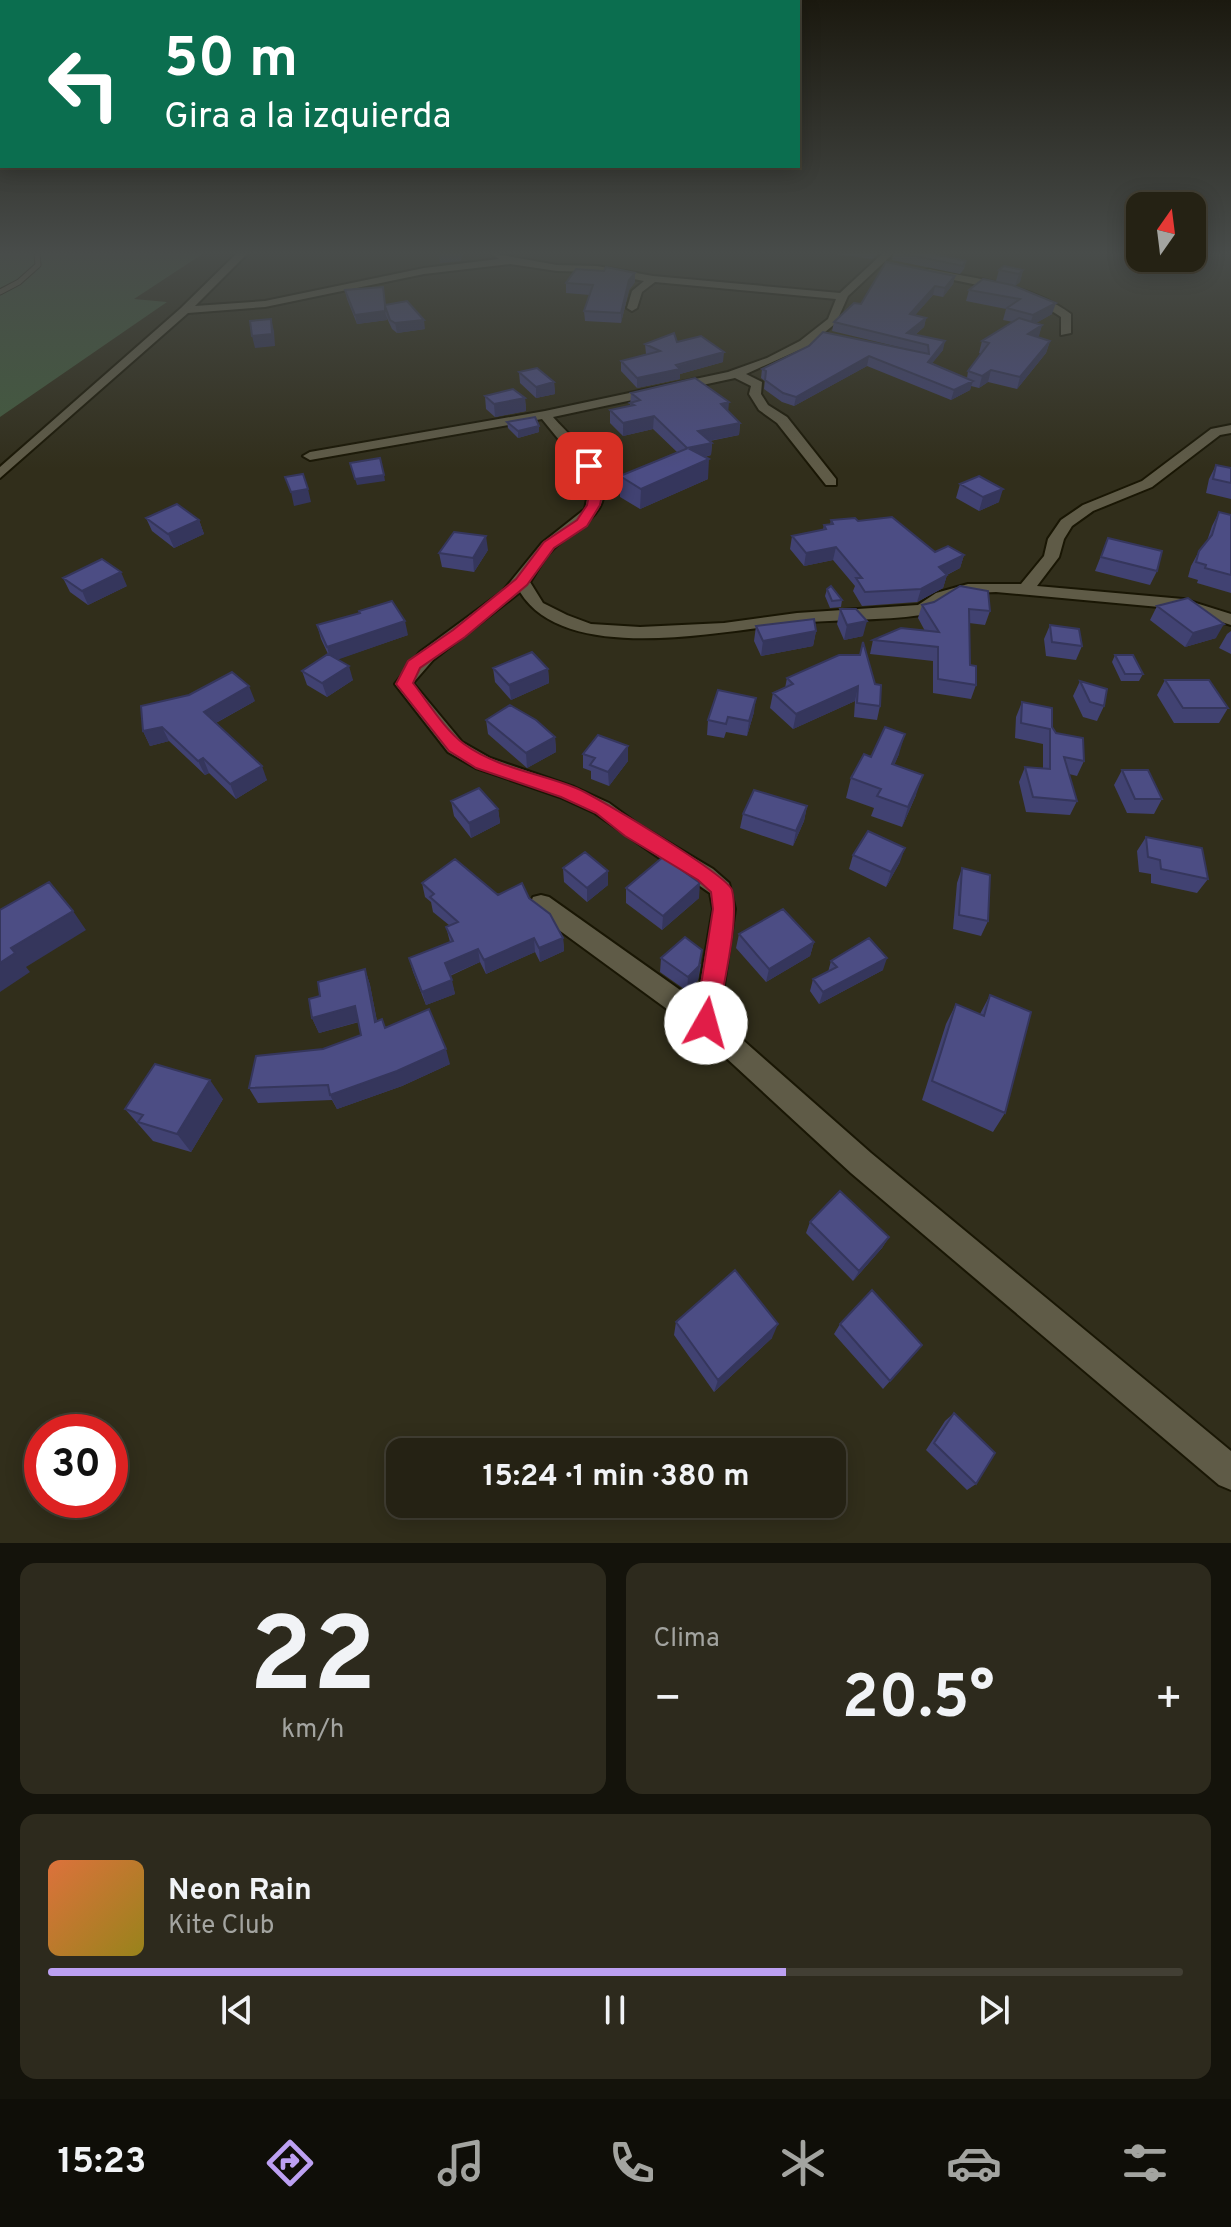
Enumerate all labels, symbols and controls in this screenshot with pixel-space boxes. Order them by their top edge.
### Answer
text: 50 m [164,26,298,96]
icon: left [32,32,136,136]
text: Gira a la izquierda [164,95,451,141]
north arrow [1126,192,1206,272]
map controls [1126,192,1206,272]
pin [555,432,623,500]
icon: arrive [567,444,611,488]
position arrow [664,981,748,1065]
speed limit sign: 30 [24,1414,128,1518]
text: 15:24 · 1 min · 380 m [482,1459,750,1496]
text: 22 [249,1596,376,1728]
text: Clima [654,1623,720,1656]
text: 20.5° [842,1663,994,1739]
text: − [654,1673,682,1729]
text: + [1155,1673,1183,1729]
text: km/h [281,1714,344,1747]
text: Neon Rain [168,1873,312,1910]
text: Kite Club [168,1910,274,1943]
icon: previous [215,1988,259,2032]
icon: pause [593,1988,637,2032]
icon: next [972,1988,1016,2032]
icon: directions [262,2135,318,2191]
icon: music [433,2135,489,2191]
icon: phone [604,2135,660,2191]
icon: climate [775,2135,831,2191]
icon: car [946,2135,1002,2191]
icon: filters [1117,2135,1173,2191]
text: 15:23 [58,2140,146,2186]

